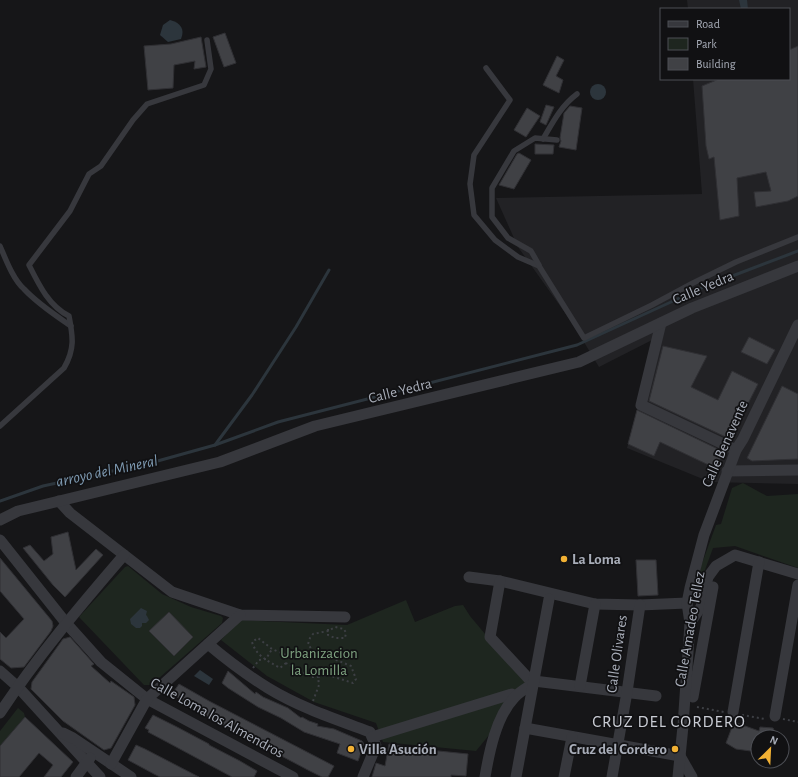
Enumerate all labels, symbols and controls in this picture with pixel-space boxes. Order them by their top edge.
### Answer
legend [660,8,790,80]
text: Road [696,18,720,30]
text: Park [696,38,717,50]
text: Building [696,58,736,70]
street label: Calle Yedra [670,268,736,308]
street label: Calle Yedra [367,376,433,406]
street label: Calle Benavente [699,398,751,490]
water label: arroyo del Mineral [55,452,159,490]
place label: La Loma [572,552,621,567]
marker: La Loma [559,554,569,564]
street label: Calle Amadeo Tellez [672,570,708,688]
street label: Calle Olivares [604,614,630,694]
park label: Urbanizacion la Lomilla [280,646,358,678]
street label: Calle Loma los Almendros [148,675,286,761]
district label: CRUZ DEL CORDERO [592,713,746,730]
north arrow [750,729,790,769]
text: N [768,734,780,747]
place label: Villa Asución [359,742,437,757]
place label: Cruz del Cordero [569,742,667,757]
marker: Villa Asución [346,744,356,754]
marker: Cruz del Cordero [670,744,680,754]

